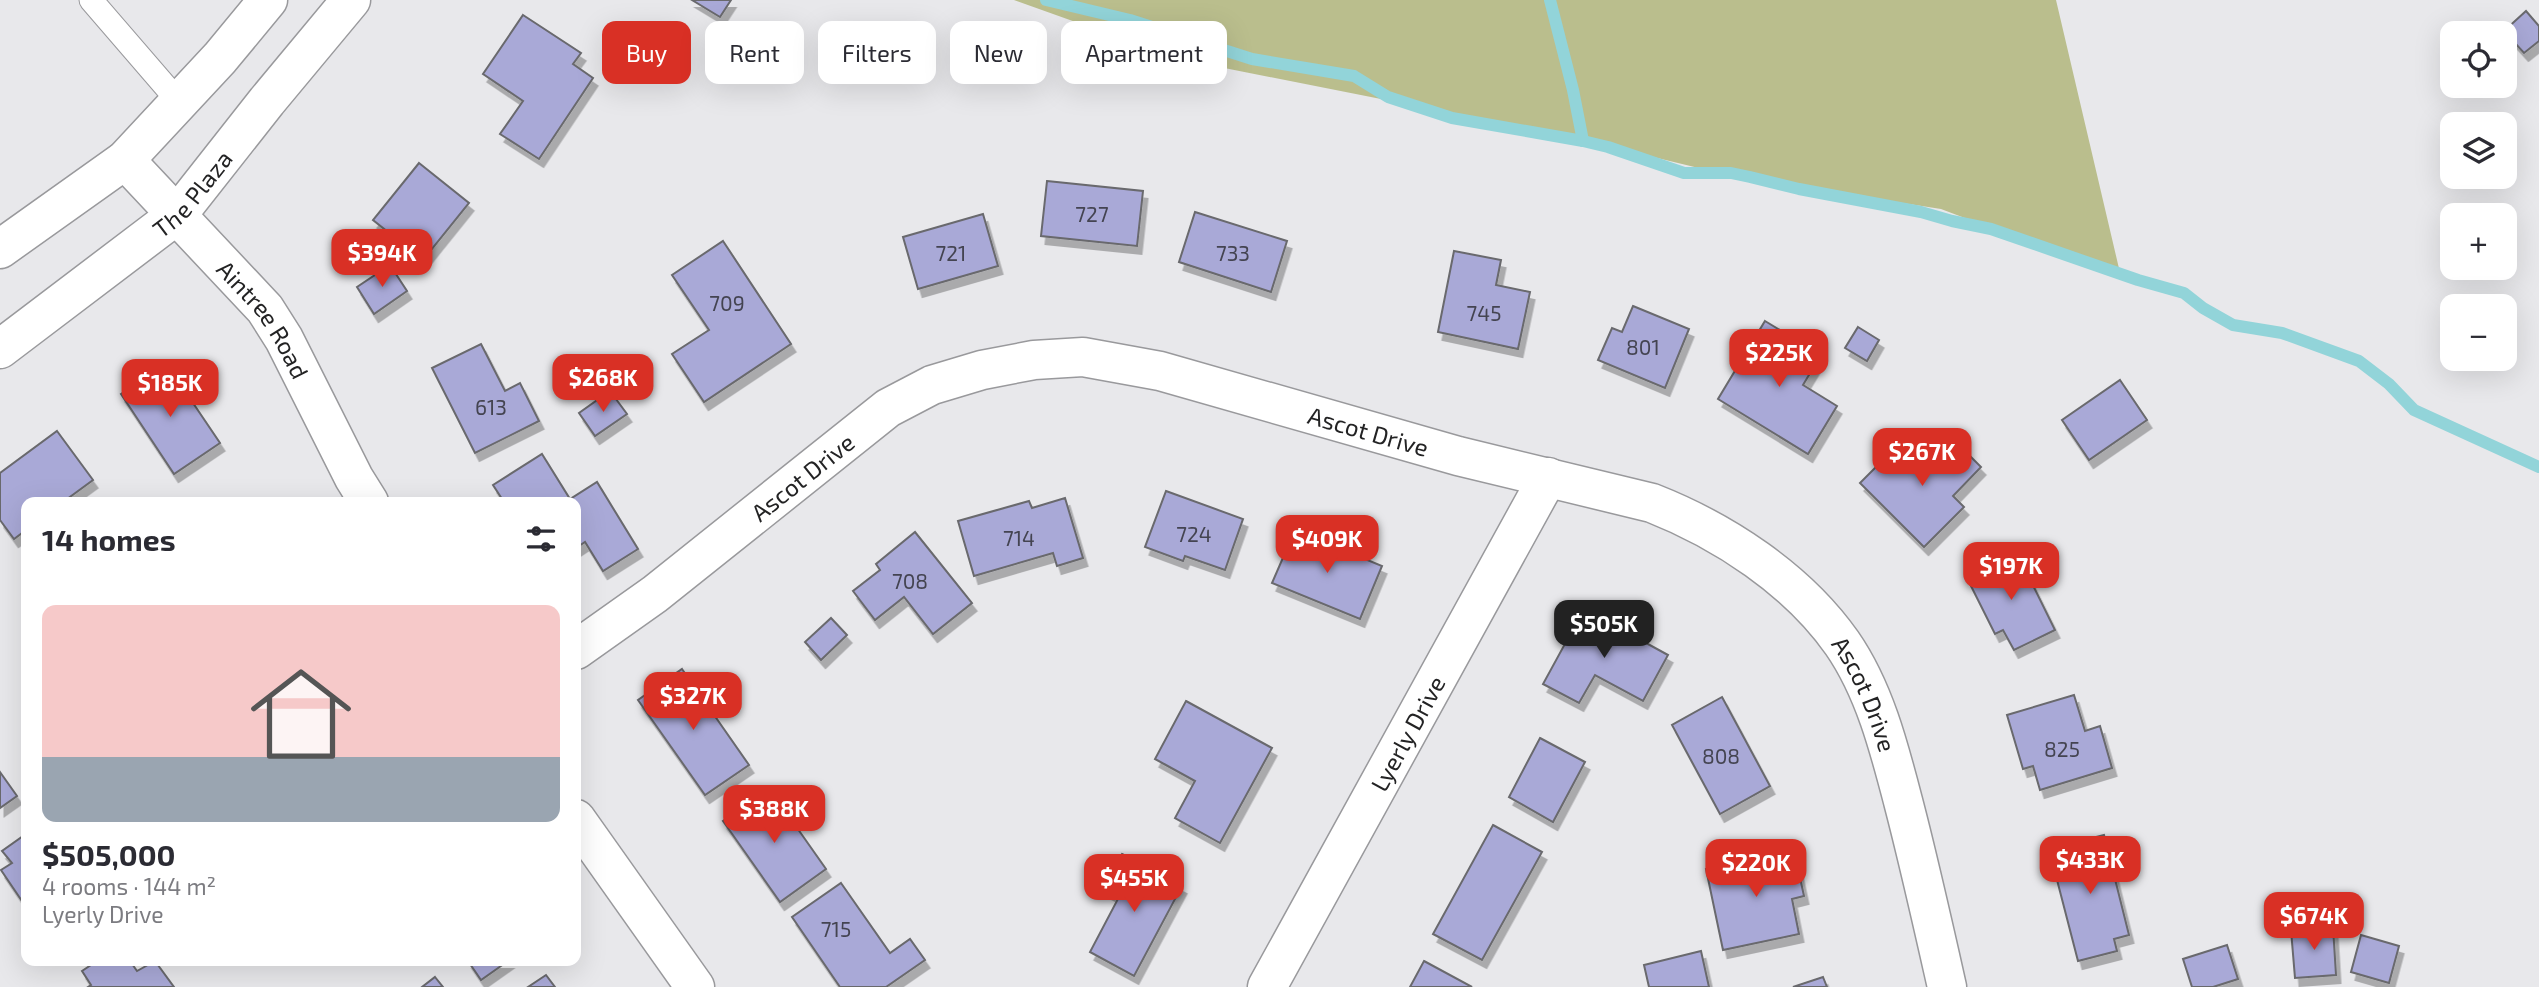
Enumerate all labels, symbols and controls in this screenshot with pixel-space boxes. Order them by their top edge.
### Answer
chip: Buy [602,21,691,84]
chip: Rent [705,21,804,84]
chip: Filters [818,21,936,84]
chip: New [950,21,1047,84]
chip: Apartment [1061,21,1227,84]
map controls [2440,21,2517,371]
button: locate [2440,21,2517,98]
button: layers [2440,112,2517,189]
street label: The Plaza [147,144,237,243]
house number: 727 [1075,201,1109,226]
button: + [2440,203,2517,280]
pin: $394K [333,230,431,289]
text: $394K [347,238,417,266]
house number: 721 [936,240,966,265]
house number: 733 [1216,240,1250,265]
street label: Aintree Road [212,254,316,383]
house number: 709 [709,290,745,315]
button: − [2440,294,2517,371]
house number: 745 [1467,300,1501,325]
pin: $225K [1730,330,1828,389]
house number: 801 [1626,334,1660,359]
text: $225K [1745,338,1813,366]
pin: $268K [554,354,652,414]
pin: $185K [121,360,219,419]
text: $268K [568,363,638,391]
text: $185K [138,368,202,396]
house number: 613 [475,394,507,419]
street label: Ascot Drive [1305,400,1432,461]
street label: Ascot Drive [745,427,859,527]
pin: $267K [1873,428,1971,488]
text: $267K [1889,437,1956,465]
pin: $409K [1278,516,1376,575]
icon: filters [522,520,560,558]
text: 14 homes [42,521,176,557]
house number: 724 [1176,521,1212,546]
text: $409K [1292,524,1362,552]
house number: 714 [1003,525,1035,550]
pin: $197K [1962,542,2060,602]
text: $197K [1979,551,2043,579]
house number: 708 [892,568,928,593]
pin: $505K [1555,600,1653,660]
text: $505K [1570,609,1638,637]
street label: Ascot Drive [1827,630,1903,755]
icon: home [238,651,364,777]
street label: Lyerly Drive [1364,670,1450,796]
pin: $327K [644,672,742,732]
text: $327K [660,681,726,709]
house number: 825 [2044,736,2080,761]
house number: 808 [1702,743,1740,768]
pin: $388K [725,786,823,845]
text: $388K [739,794,809,822]
text: $505,000 [42,836,176,872]
pin: $433K [2041,836,2139,896]
pin: $220K [1707,839,1805,899]
text: $433K [2056,845,2124,873]
text: $220K [1721,848,1791,876]
pin: $455K [1085,855,1183,914]
text: $455K [1100,863,1168,891]
text: 4 rooms · 144 m² [42,872,216,900]
pin: $674K [2265,892,2363,952]
text: Lyerly Drive [42,900,164,928]
text: $674K [2280,901,2348,929]
house number: 715 [821,916,851,941]

